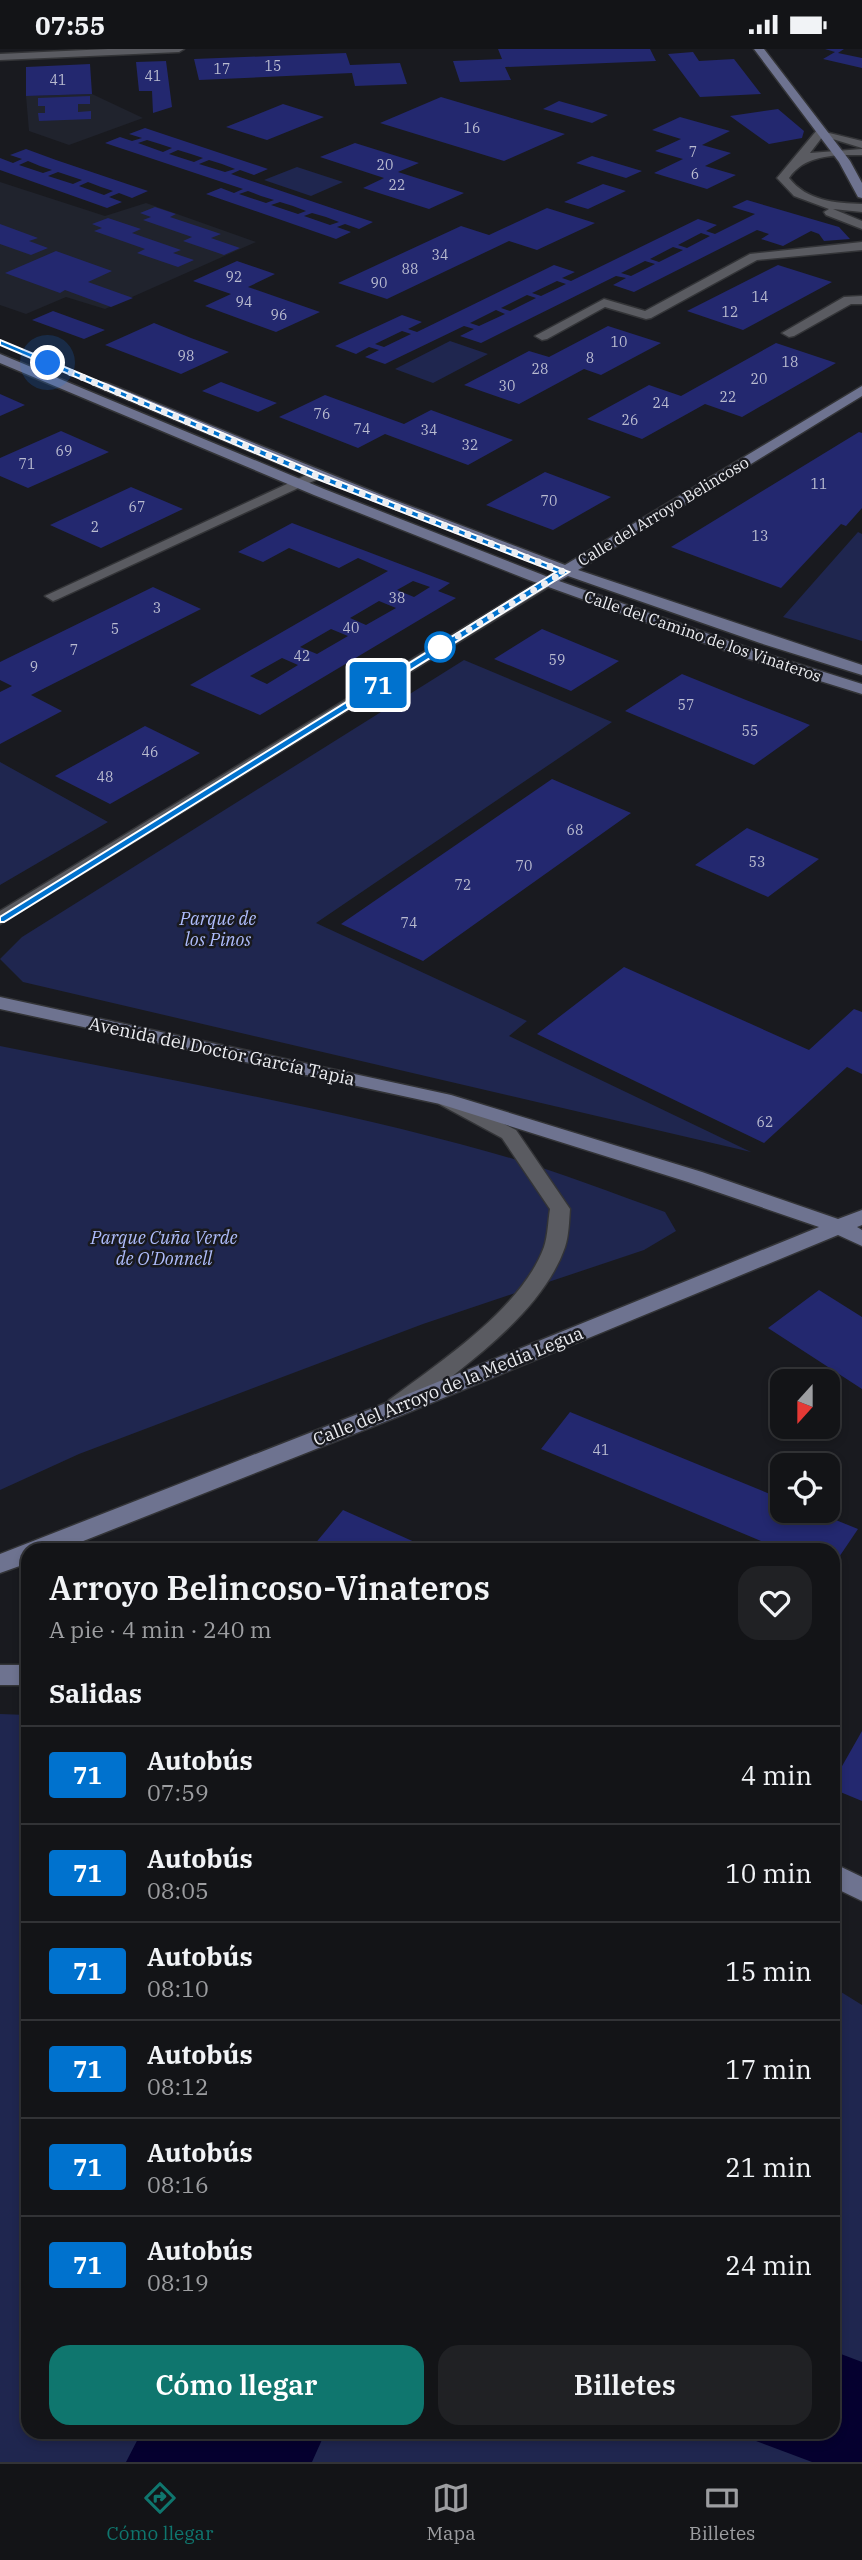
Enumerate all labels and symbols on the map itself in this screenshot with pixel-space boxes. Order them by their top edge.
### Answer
house number: 15 [265,57,281,75]
house number: 17 [214,60,230,78]
house number: 41 [145,67,161,85]
house number: 41 [50,71,66,89]
house number: 16 [464,119,480,137]
house number: 7 [689,143,697,161]
house number: 20 [377,156,393,174]
house number: 6 [691,165,699,183]
house number: 22 [389,176,405,194]
house number: 34 [432,246,448,264]
house number: 88 [402,260,418,278]
house number: 92 [226,268,242,286]
house number: 90 [371,274,387,292]
house number: 14 [752,288,768,306]
house number: 94 [236,293,252,311]
house number: 12 [722,303,738,321]
house number: 96 [271,306,287,324]
house number: 10 [611,333,627,351]
your location [30,345,65,380]
house number: 98 [178,347,194,365]
house number: 8 [586,349,594,367]
house number: 18 [782,353,798,371]
house number: 28 [532,360,548,378]
house number: 20 [751,370,767,388]
house number: 30 [499,377,515,395]
house number: 22 [720,388,736,406]
house number: 24 [653,394,669,412]
house number: 76 [314,405,330,423]
house number: 26 [622,411,638,429]
house number: 74 [354,420,370,438]
house number: 34 [421,421,437,439]
house number: 32 [462,436,478,454]
house number: 69 [56,442,72,460]
street label: Calle del Arroyo Belincoso [574,452,752,570]
house number: 71 [19,455,35,473]
house number: 11 [811,475,827,493]
house number: 70 [541,492,557,510]
house number: 67 [129,498,145,516]
house number: 2 [91,518,99,536]
house number: 13 [752,527,768,545]
street label: Calle del Camino de los Vinateros [582,586,824,686]
house number: 38 [389,589,405,607]
house number: 3 [153,599,161,617]
house number: 40 [343,619,359,637]
house number: 5 [111,620,119,638]
unlabelled marker [425,632,455,662]
house number: 7 [70,641,78,659]
house number: 42 [294,647,310,665]
house number: 59 [549,651,565,669]
house number: 9 [30,658,38,676]
line badge: 71 [346,662,410,708]
house number: 57 [678,696,694,714]
house number: 55 [742,722,758,740]
house number: 46 [142,743,158,761]
house number: 48 [97,768,113,786]
house number: 68 [567,821,583,839]
house number: 53 [749,853,765,871]
house number: 70 [516,857,532,875]
house number: 72 [455,876,471,894]
park label: Parque de los Pinos [179,907,256,951]
house number: 74 [401,914,417,932]
street label: Avenida del Doctor García Tapia [87,1012,357,1091]
house number: 62 [757,1113,773,1131]
park label: Parque Cuña Verde de O'Donnell [89,1226,238,1270]
street label: Calle del Arroyo de la Media Legua [309,1321,587,1451]
north arrow [770,1369,840,1439]
house number: 41 [593,1441,609,1459]

